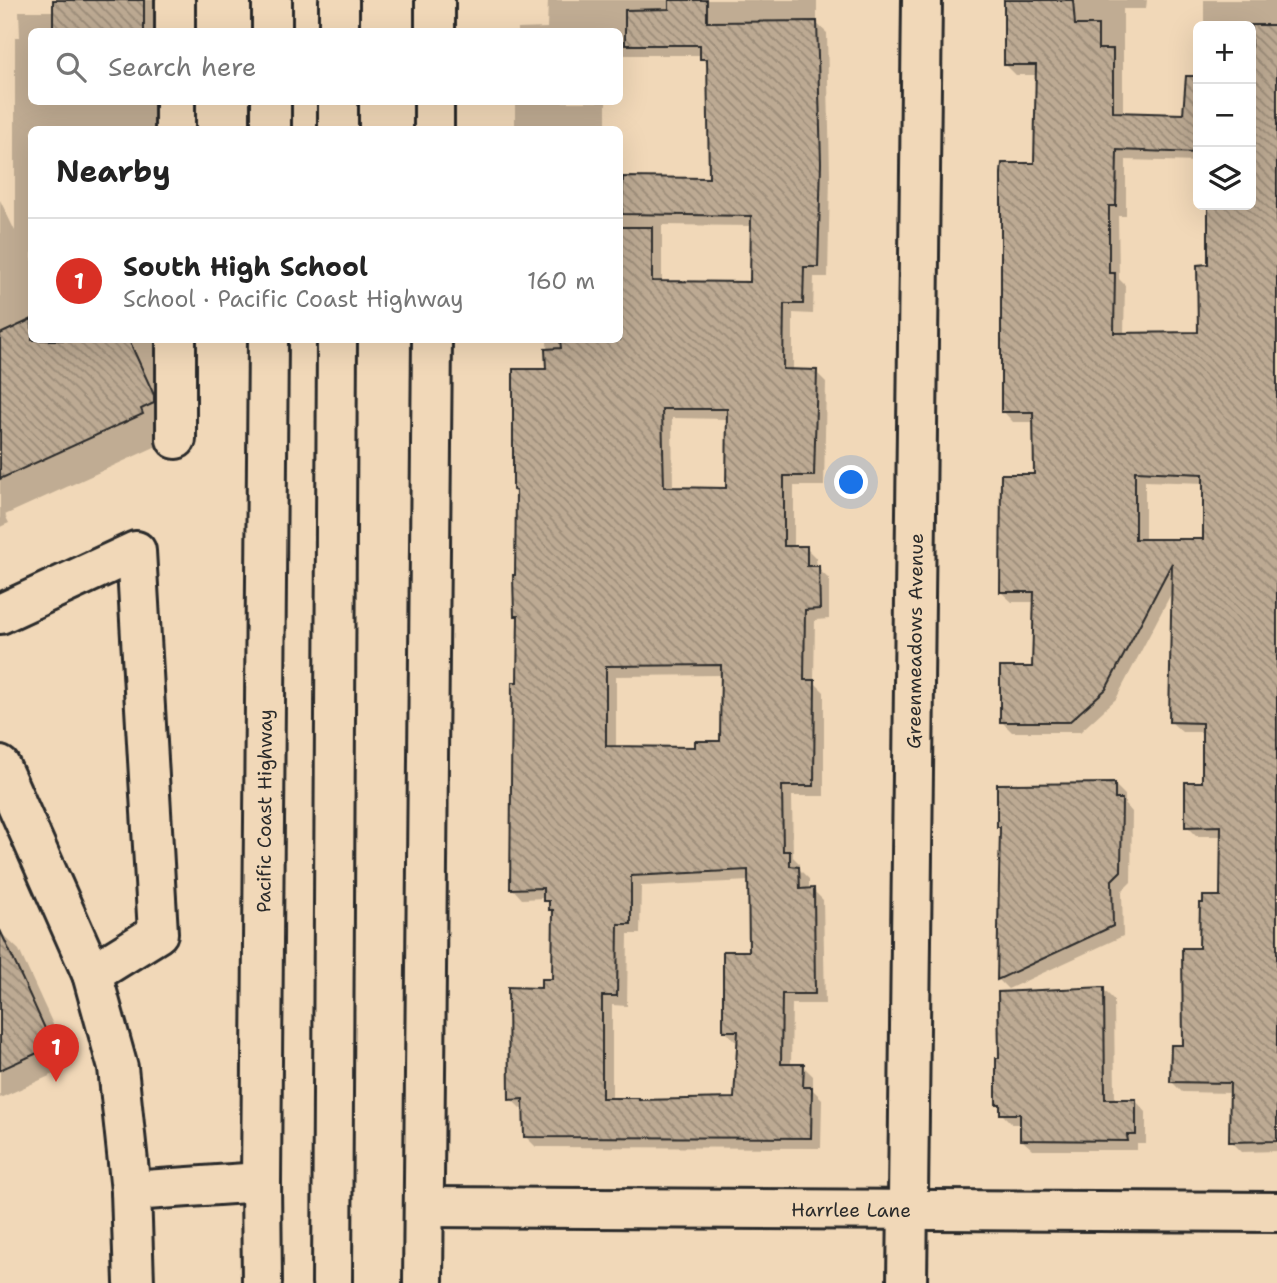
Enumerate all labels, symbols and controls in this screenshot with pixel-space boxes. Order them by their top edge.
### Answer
map controls [1193,21,1256,210]
button: + [1193,21,1256,84]
search box [28,28,623,105]
icon: search [52,48,90,86]
text: Search here [108,49,257,84]
button: − [1193,84,1256,147]
button: layers [1193,147,1256,210]
text: Nearby [56,151,171,192]
text: South High School [123,249,368,284]
text: 1 [74,266,84,296]
text: 160 m [527,266,595,296]
text: School · Pacific Coast Highway [123,284,464,314]
your location [834,465,868,499]
street label: Greenmeadows Avenue [901,533,928,749]
street label: Pacific Coast Highway [251,709,277,913]
pin: 1 [33,1024,79,1082]
street label: Harrlee Lane [791,1197,911,1222]

